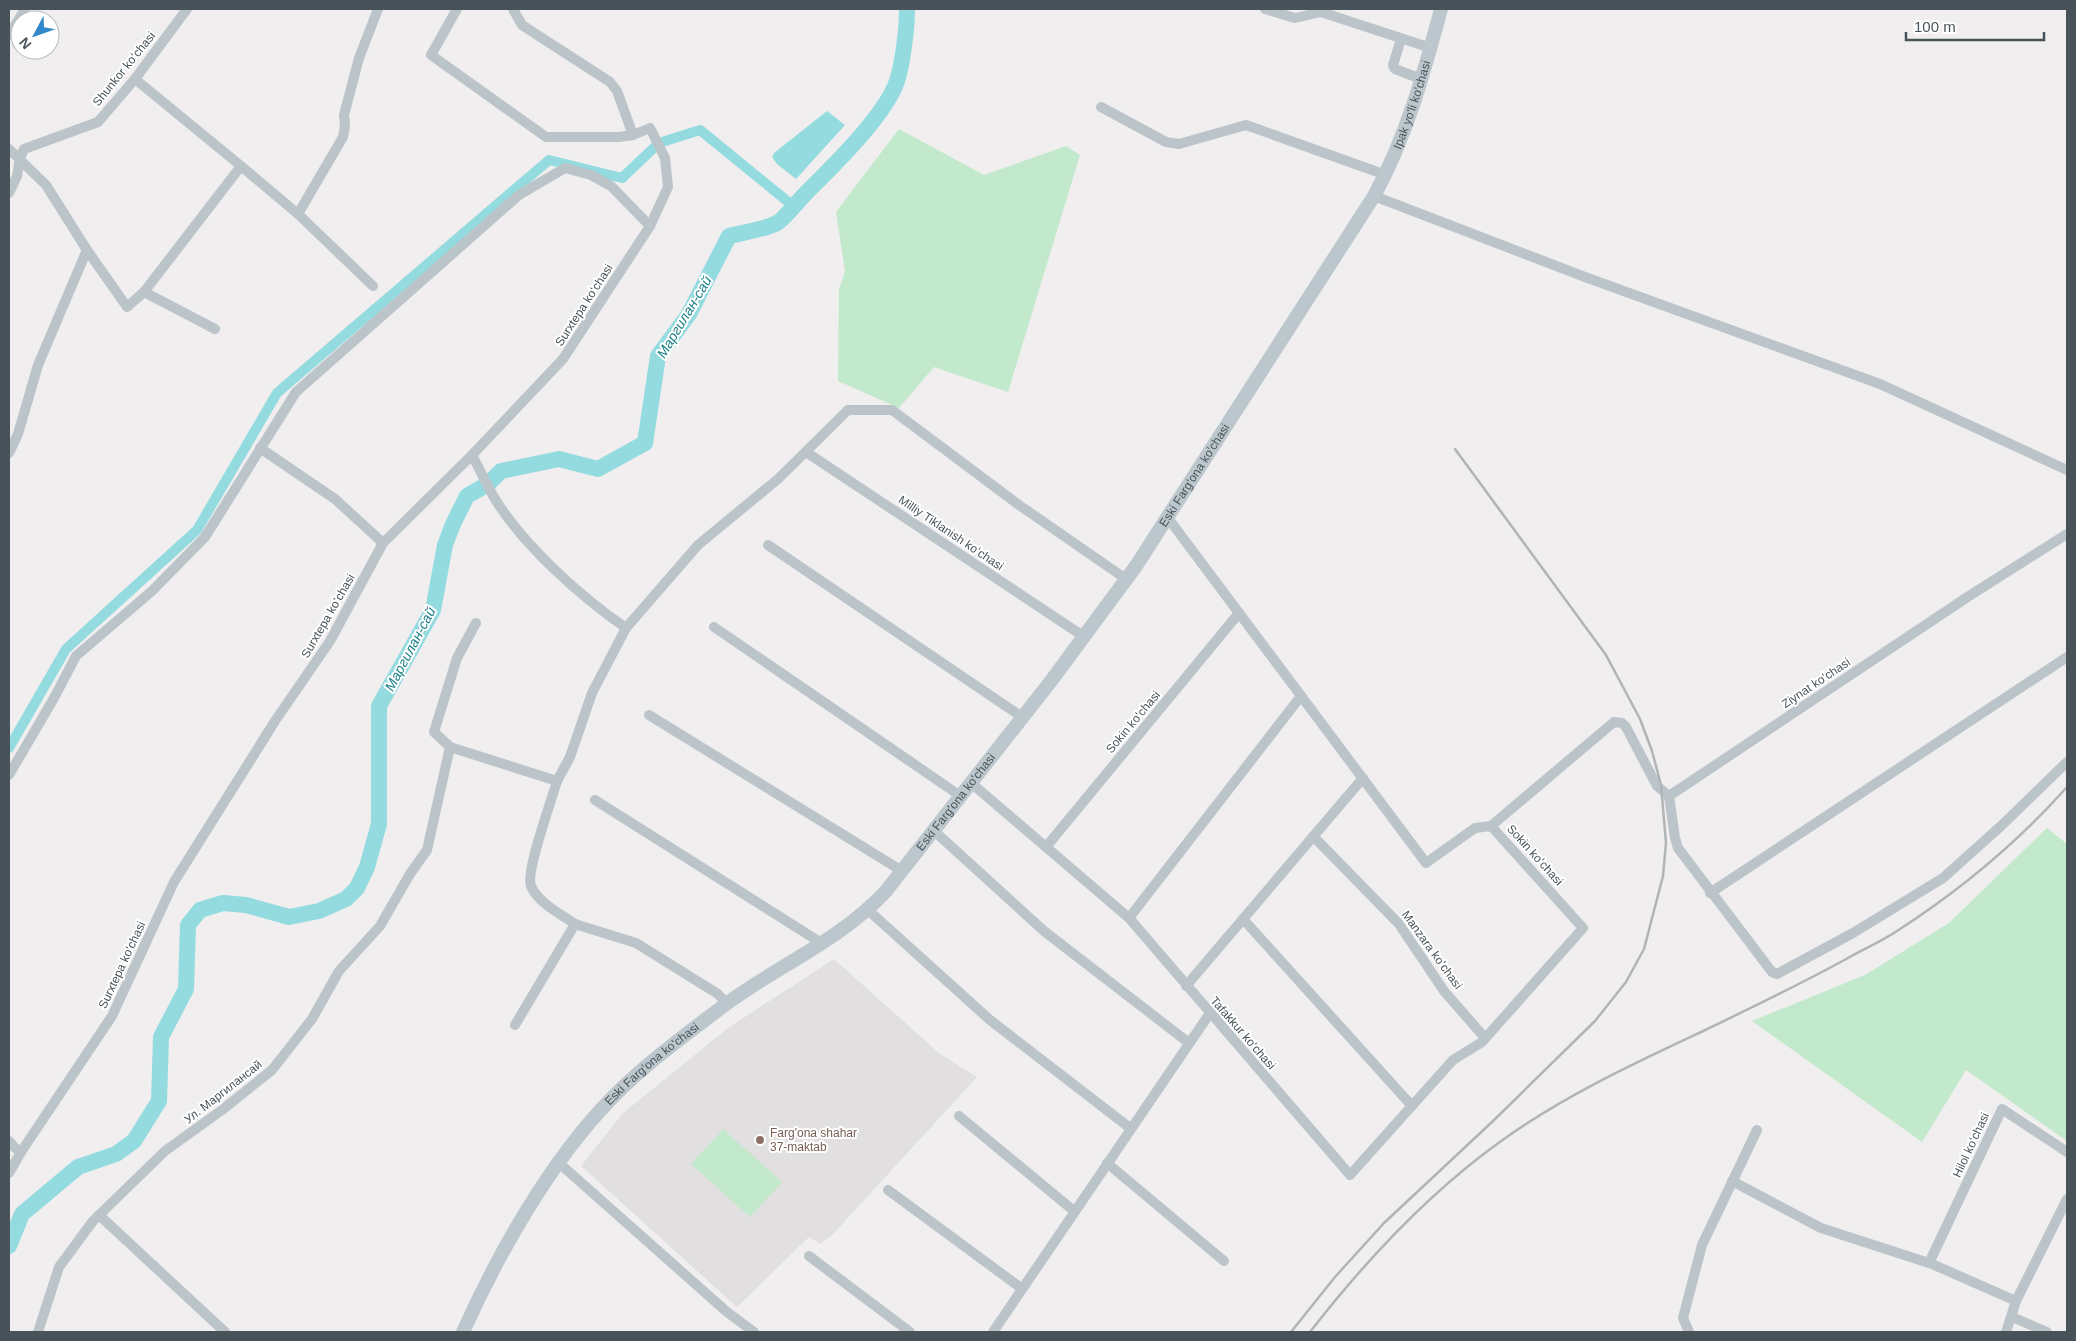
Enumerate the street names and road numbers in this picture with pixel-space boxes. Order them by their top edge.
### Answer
street label: Shunkor koʻchasi [90,29,158,109]
street label: Ipak yo'li ko'chasi [1390,59,1433,151]
street label: Surxtepa koʻchasi [552,261,616,349]
street label: Eski Farg'ona ko'chasi [1156,421,1233,529]
street label: Milliy Tiklanish koʻchasi [896,493,1006,573]
street label: Surxtepa koʻchasi [298,571,358,661]
street label: Ziynat koʻchasi [1779,655,1853,711]
street label: Sokin koʻchasi [1103,688,1163,756]
street label: Eski Farg'ona ko'chasi [913,751,998,853]
street label: Sokin koʻchasi [1504,822,1566,888]
street label: Manzara koʻchasi [1399,908,1465,992]
street label: Surxtepa koʻchasi [96,919,148,1011]
street label: Tafakkur koʻchasi [1208,994,1278,1072]
street label: Eski Farg'ona ko'chasi [602,1020,702,1108]
street label: Ул. Маргилансай [181,1057,265,1127]
street label: Hilol koʻchasi [1950,1110,1992,1180]

